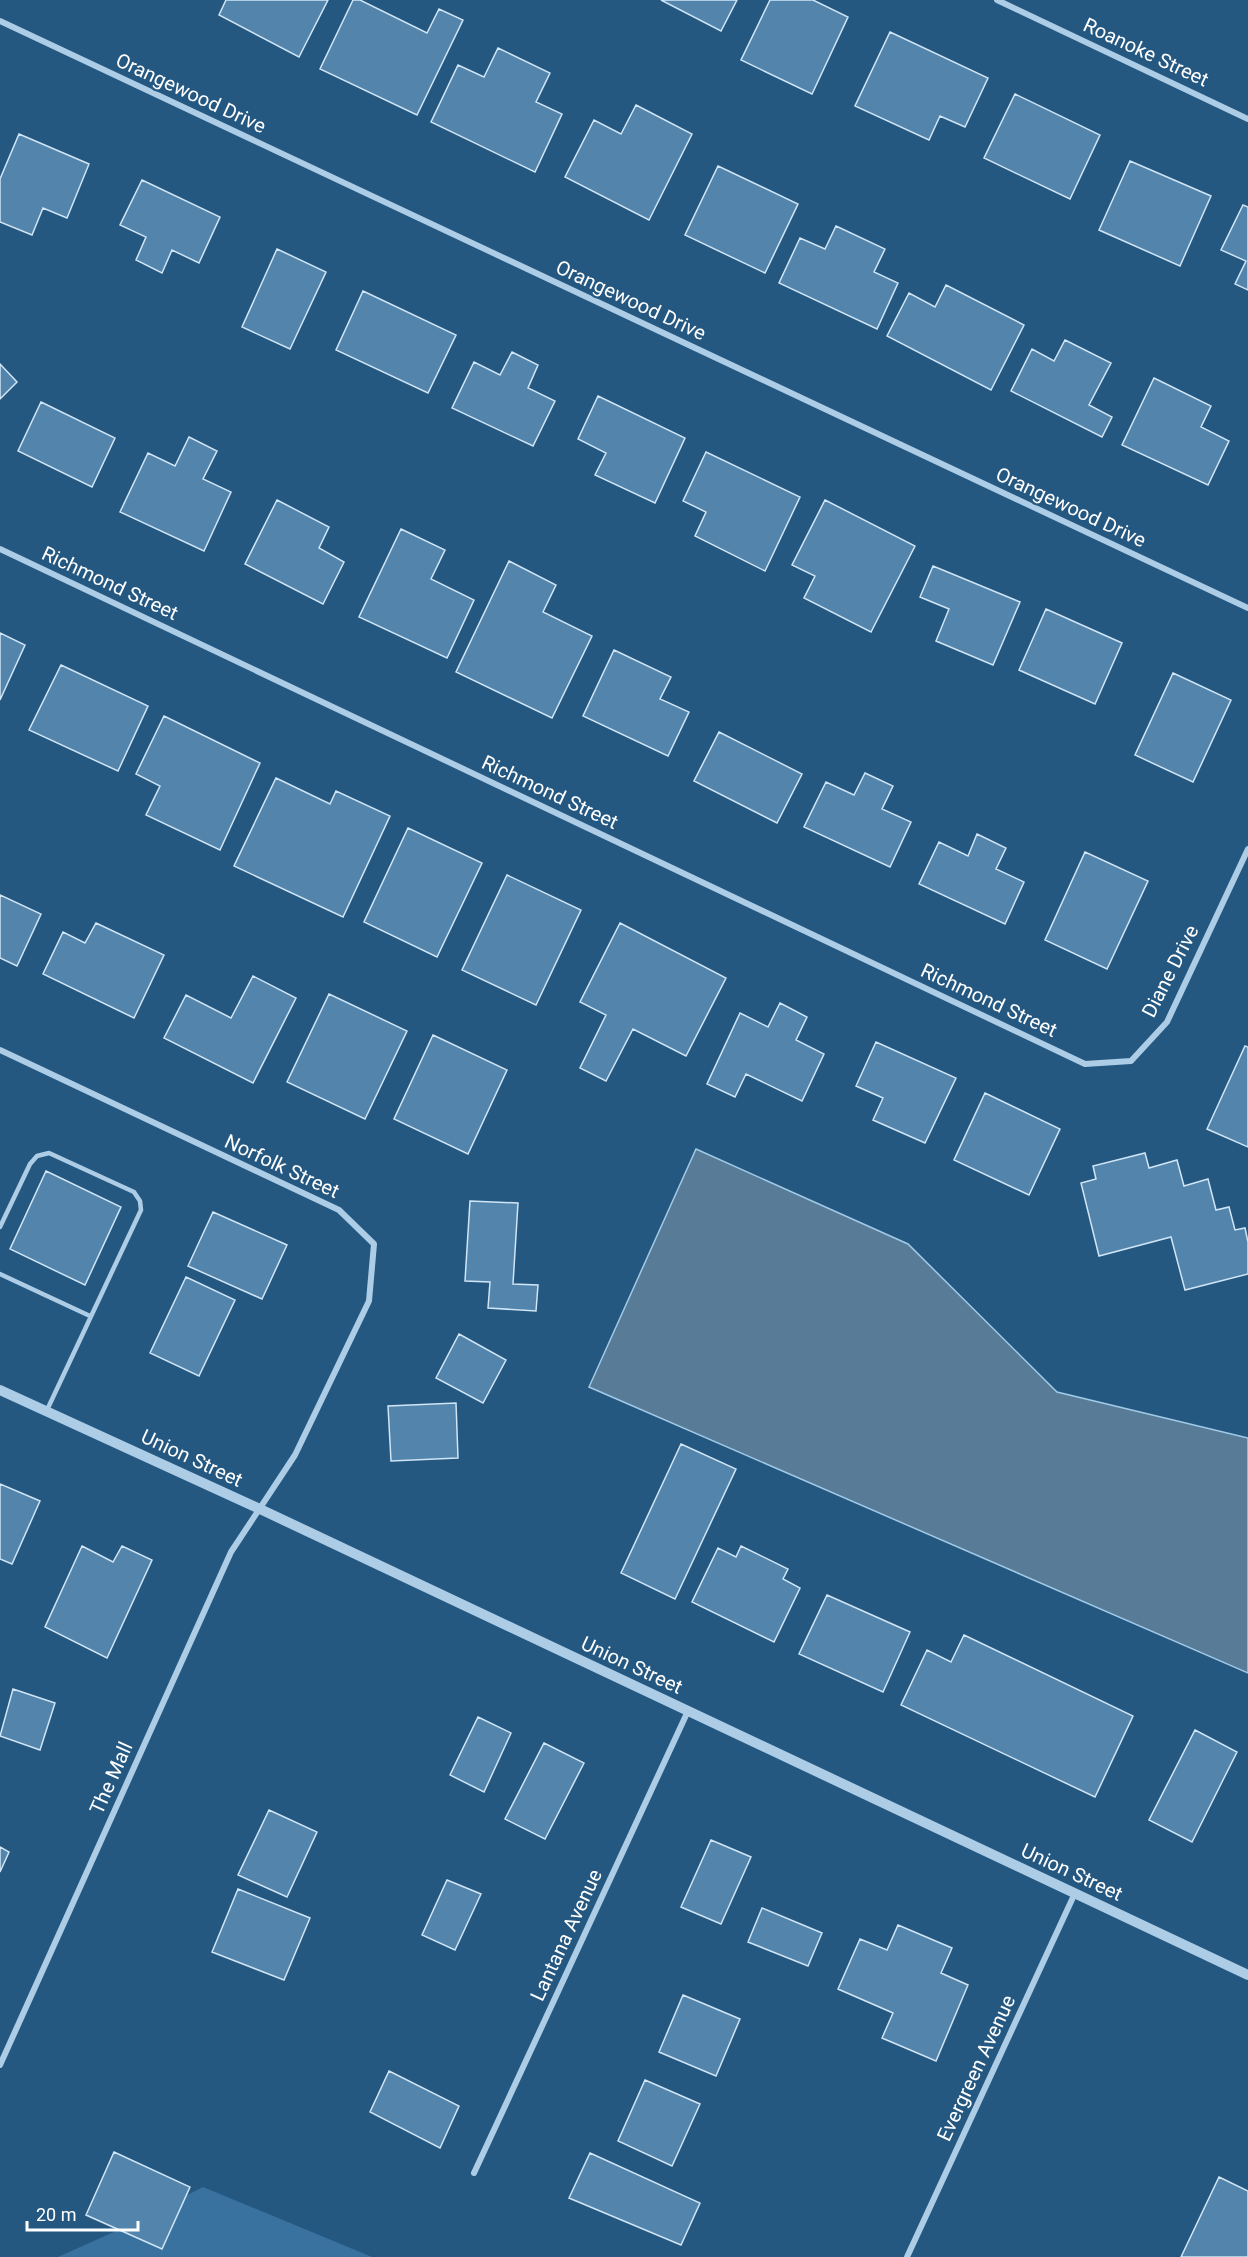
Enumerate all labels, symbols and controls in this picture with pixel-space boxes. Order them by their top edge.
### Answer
street label: Roanoke Street [1080,13,1212,91]
street label: Orangewood Drive [112,48,270,138]
street label: Orangewood Drive [552,255,710,345]
street label: Orangewood Drive [992,462,1150,552]
street label: Richmond Street [38,541,182,625]
street label: Richmond Street [478,750,622,834]
street label: Diane Drive [1137,921,1203,1021]
street label: Richmond Street [917,958,1061,1042]
street label: Norfolk Street [221,1129,343,1203]
street label: Union Street [138,1424,246,1492]
street label: Union Street [578,1631,686,1699]
street label: The Mall [84,1738,138,1818]
street label: Union Street [1018,1838,1126,1906]
street label: Lantana Avenue [525,1865,607,2005]
street label: Evergreen Avenue [932,1991,1020,2145]
scale bar [27,2194,138,2232]
text: 20 m [36,2204,76,2225]

